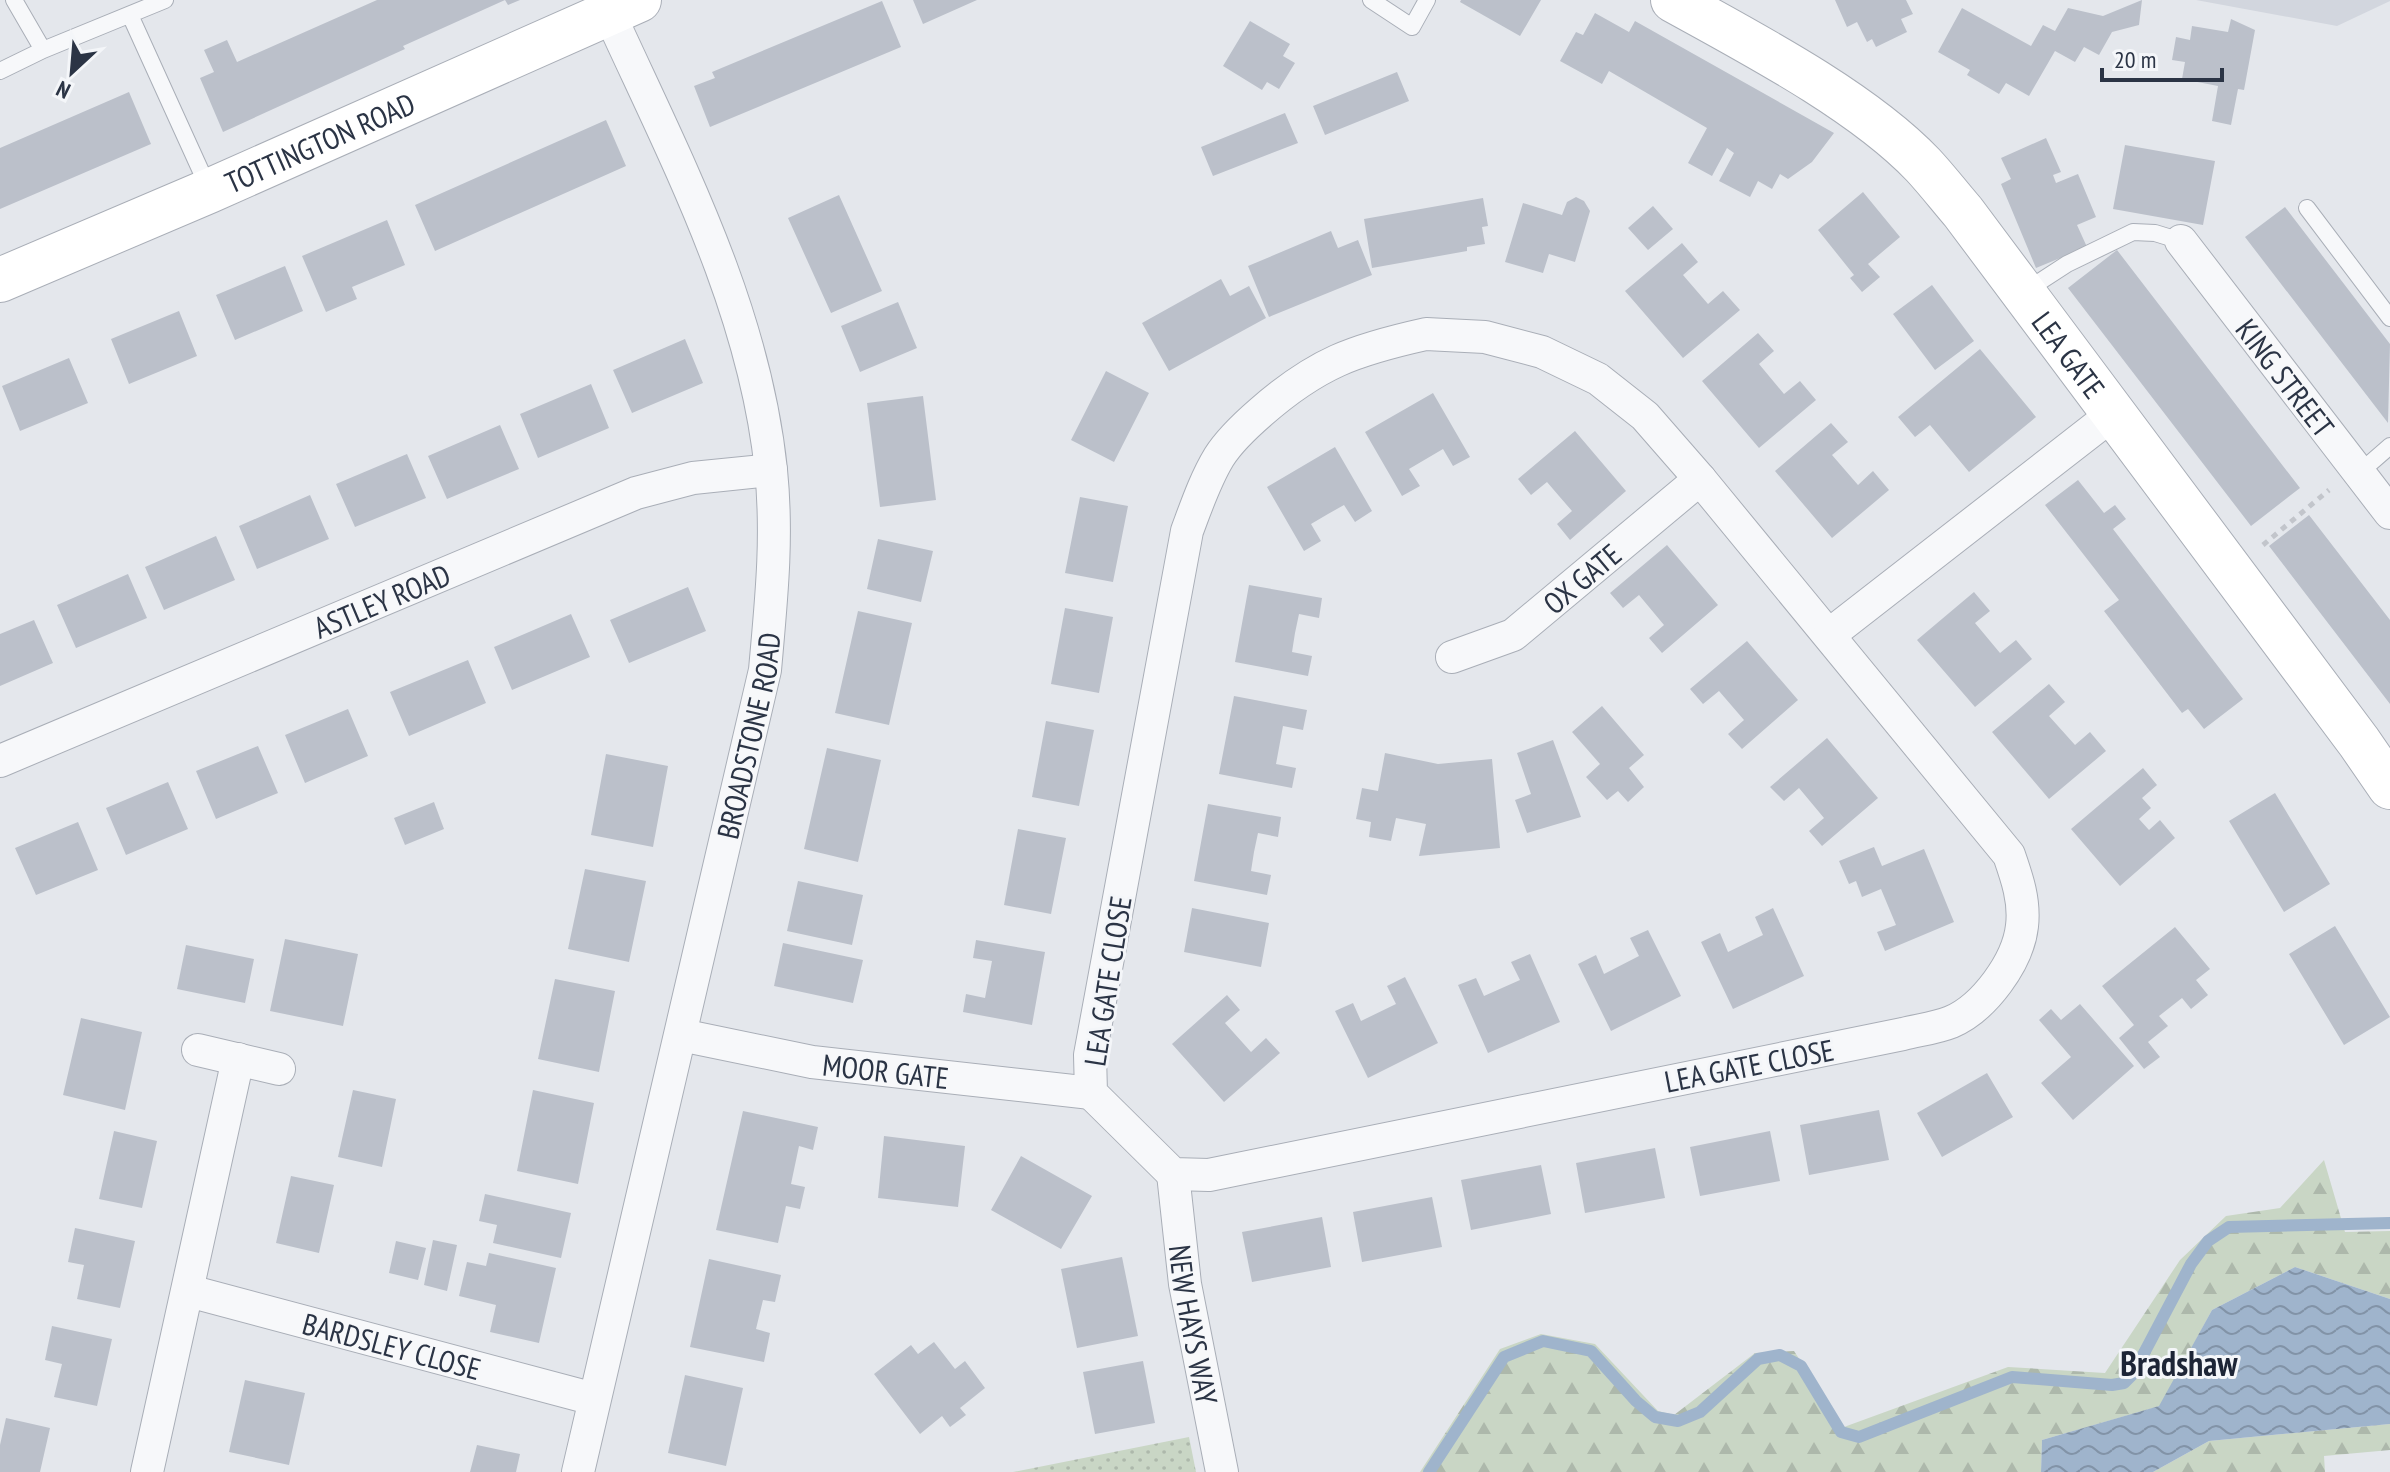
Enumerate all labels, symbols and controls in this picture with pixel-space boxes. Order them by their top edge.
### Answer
north arrow [32,32,112,112]
scale bar [2102,32,2222,82]
text: 20 m [2114,44,2156,75]
text: N [52,75,75,105]
street label: TOTTINGTON ROAD [218,83,420,201]
street label: LEA GATE [2024,303,2114,405]
street label: KING STREET [2228,310,2344,444]
street label: OX GATE [1534,534,1629,622]
street label: ASTLEY ROAD [307,554,456,646]
street label: BROADSTONE ROAD [707,631,788,842]
street label: LEA GATE CLOSE [1074,893,1140,1069]
street label: LEA GATE CLOSE [1661,1029,1837,1101]
street label: MOOR GATE [821,1044,951,1097]
street label: NEW HAYS WAY [1161,1243,1228,1408]
street label: BARDSLEY CLOSE [299,1303,485,1388]
district label: Bradshaw [2120,1341,2238,1385]

